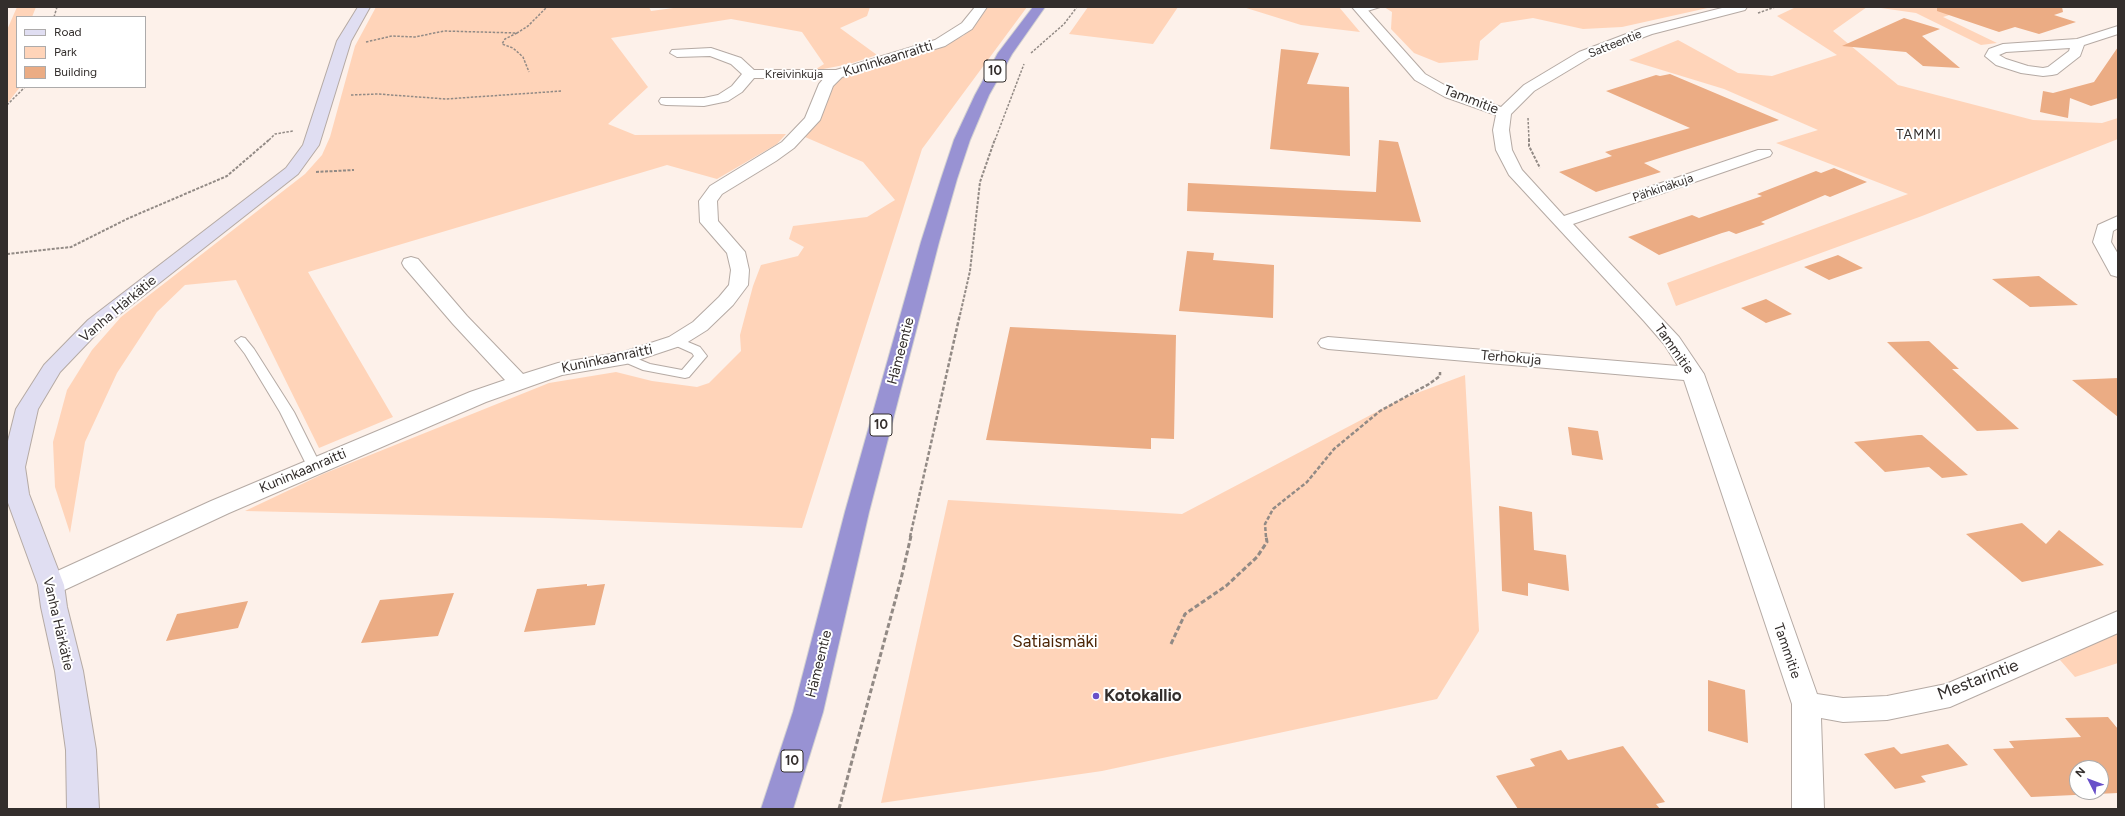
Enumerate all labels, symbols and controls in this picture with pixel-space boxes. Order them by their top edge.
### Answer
legend [16,16,146,88]
text: Road [54,25,82,39]
street label: Satteentie [1586,27,1644,61]
street label: Kuninkaanraitti [841,37,935,81]
text: Park [54,45,77,59]
road number: 10 [984,60,1006,82]
text: Building [54,65,97,79]
street label: Kreivinkuja [765,67,823,81]
street label: Tammitie [1441,82,1501,118]
district label: TAMMI [1896,127,1942,143]
street label: Pähkinäkuja [1631,171,1695,205]
street label: Vanha Härkätie [76,272,160,346]
street label: Hämeentie [884,316,918,386]
street label: Tammitie [1651,321,1697,377]
street label: Kuninkaanraitti [560,341,654,377]
street label: Terhokuja [1480,347,1542,369]
road number: 10 [870,414,892,436]
street label: Kuninkaanraitti [257,445,349,497]
street label: Vanha Härkätie [39,576,77,672]
street label: Tammitie [1770,621,1804,681]
street label: Hämeentie [803,629,835,699]
park label: Satiaismäki [1012,632,1098,652]
street label: Mestarintie [1934,655,2022,705]
place label: Kotokallio [1104,686,1182,706]
marker: Kotokallio [1091,691,1101,701]
road number: 10 [781,750,803,772]
north arrow [2069,760,2109,800]
text: N [2073,765,2088,780]

